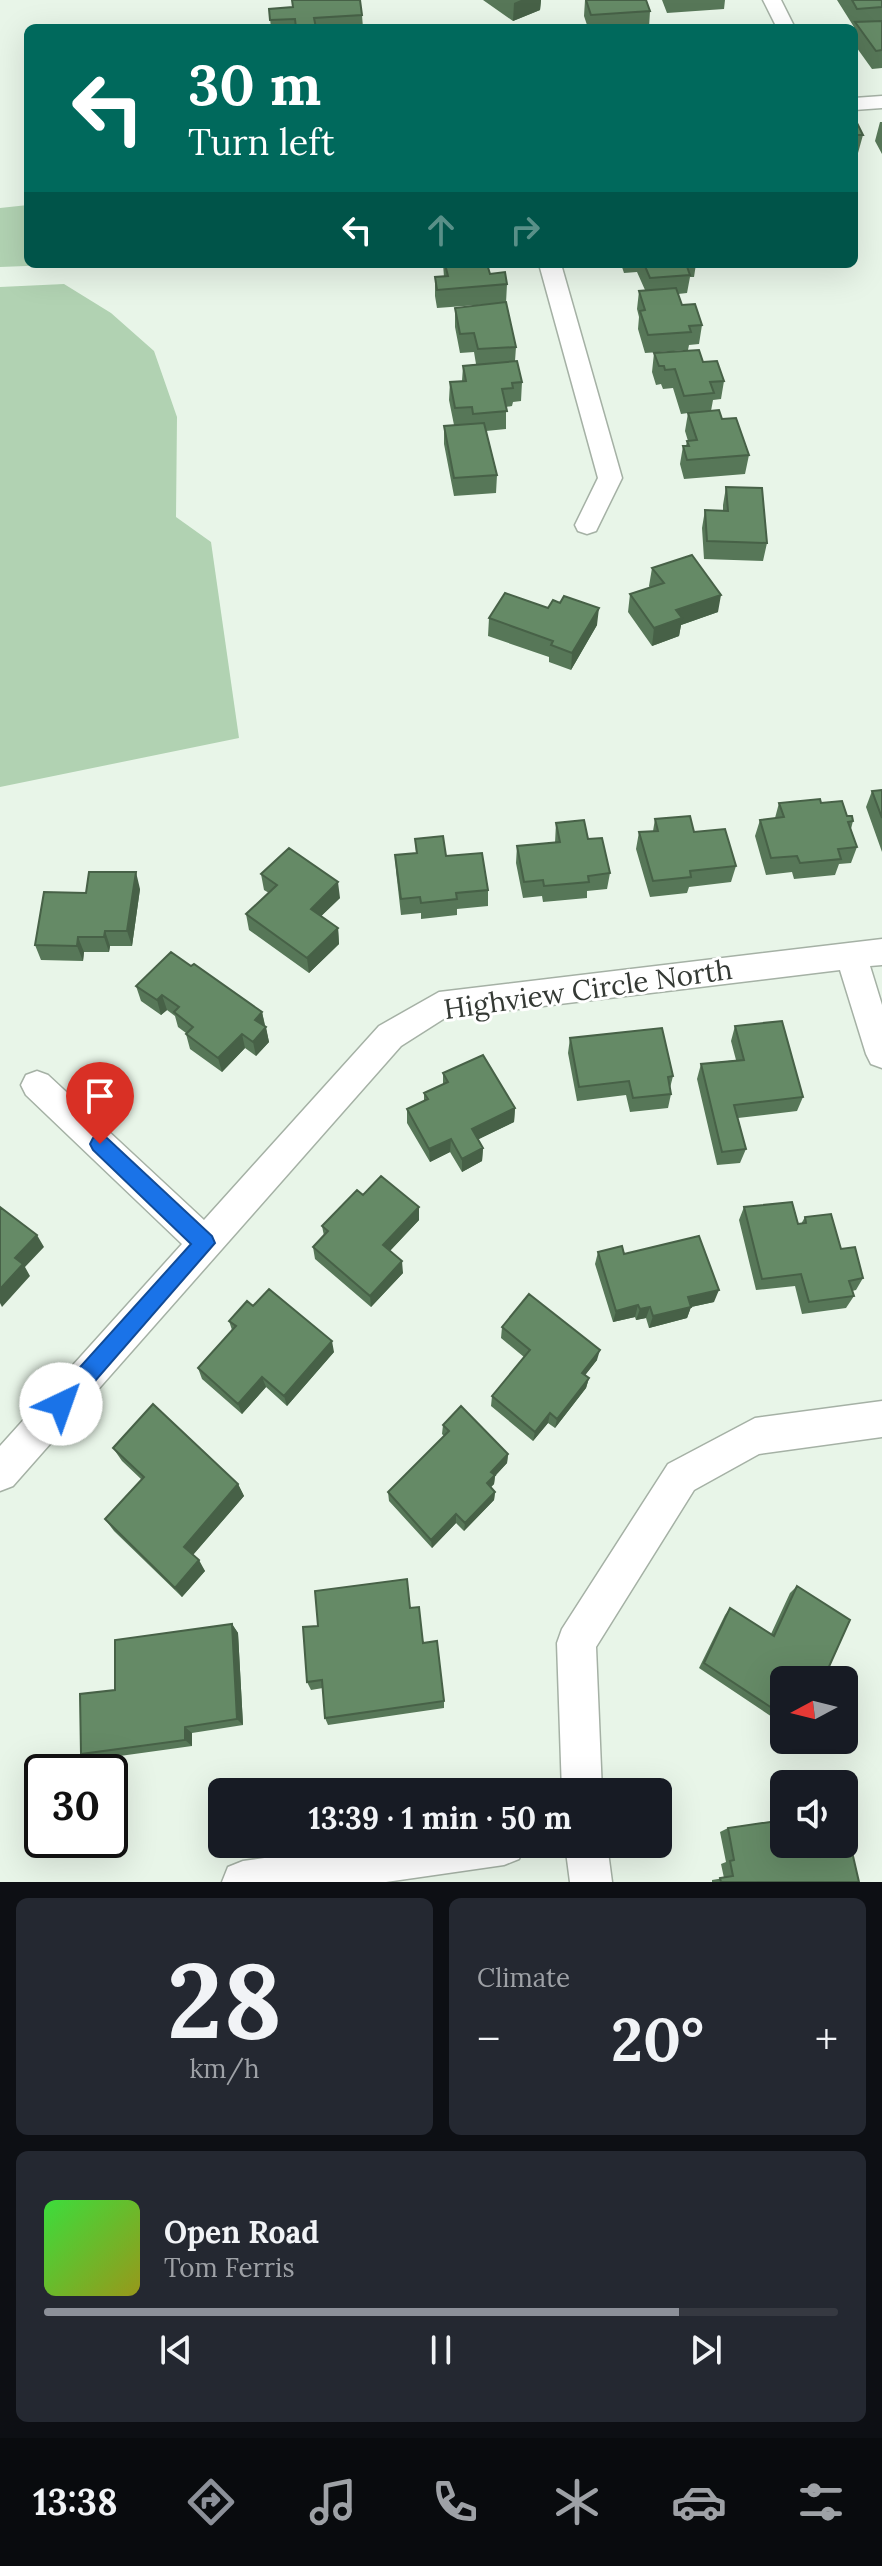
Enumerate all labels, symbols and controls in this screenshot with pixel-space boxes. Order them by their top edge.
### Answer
text: 30 m [188,49,321,120]
icon: left [56,56,160,160]
text: Turn left [188,119,335,165]
icon: left [335,208,379,252]
icon: ahead [419,208,463,252]
icon: right [503,208,547,252]
street label: Highview Circle North [441,951,735,1027]
pin [66,1062,134,1144]
icon: arrive [78,1074,122,1118]
position arrow [19,1362,103,1446]
north arrow [770,1666,858,1754]
map controls [770,1666,858,1858]
speed limit sign: 30 [24,1754,128,1858]
button: sound [770,1770,858,1858]
text: 13:39 · 1 min · 50 m [308,1799,572,1837]
text: 28 [167,1933,282,2066]
text: Climate [477,1961,570,1994]
text: 20° [611,2001,704,2077]
text: − [477,2011,500,2067]
text: + [815,2011,838,2067]
text: km/h [189,2052,260,2085]
text: Open Road [164,2213,319,2251]
text: Tom Ferris [164,2251,294,2284]
icon: previous [154,2328,198,2372]
icon: pause [419,2328,463,2372]
icon: next [684,2328,728,2372]
icon: directions [183,2474,239,2530]
icon: music [305,2474,361,2530]
icon: phone [427,2474,483,2530]
icon: climate [549,2474,605,2530]
icon: car [671,2474,727,2530]
icon: filters [793,2474,849,2530]
text: 13:38 [33,2479,117,2525]

